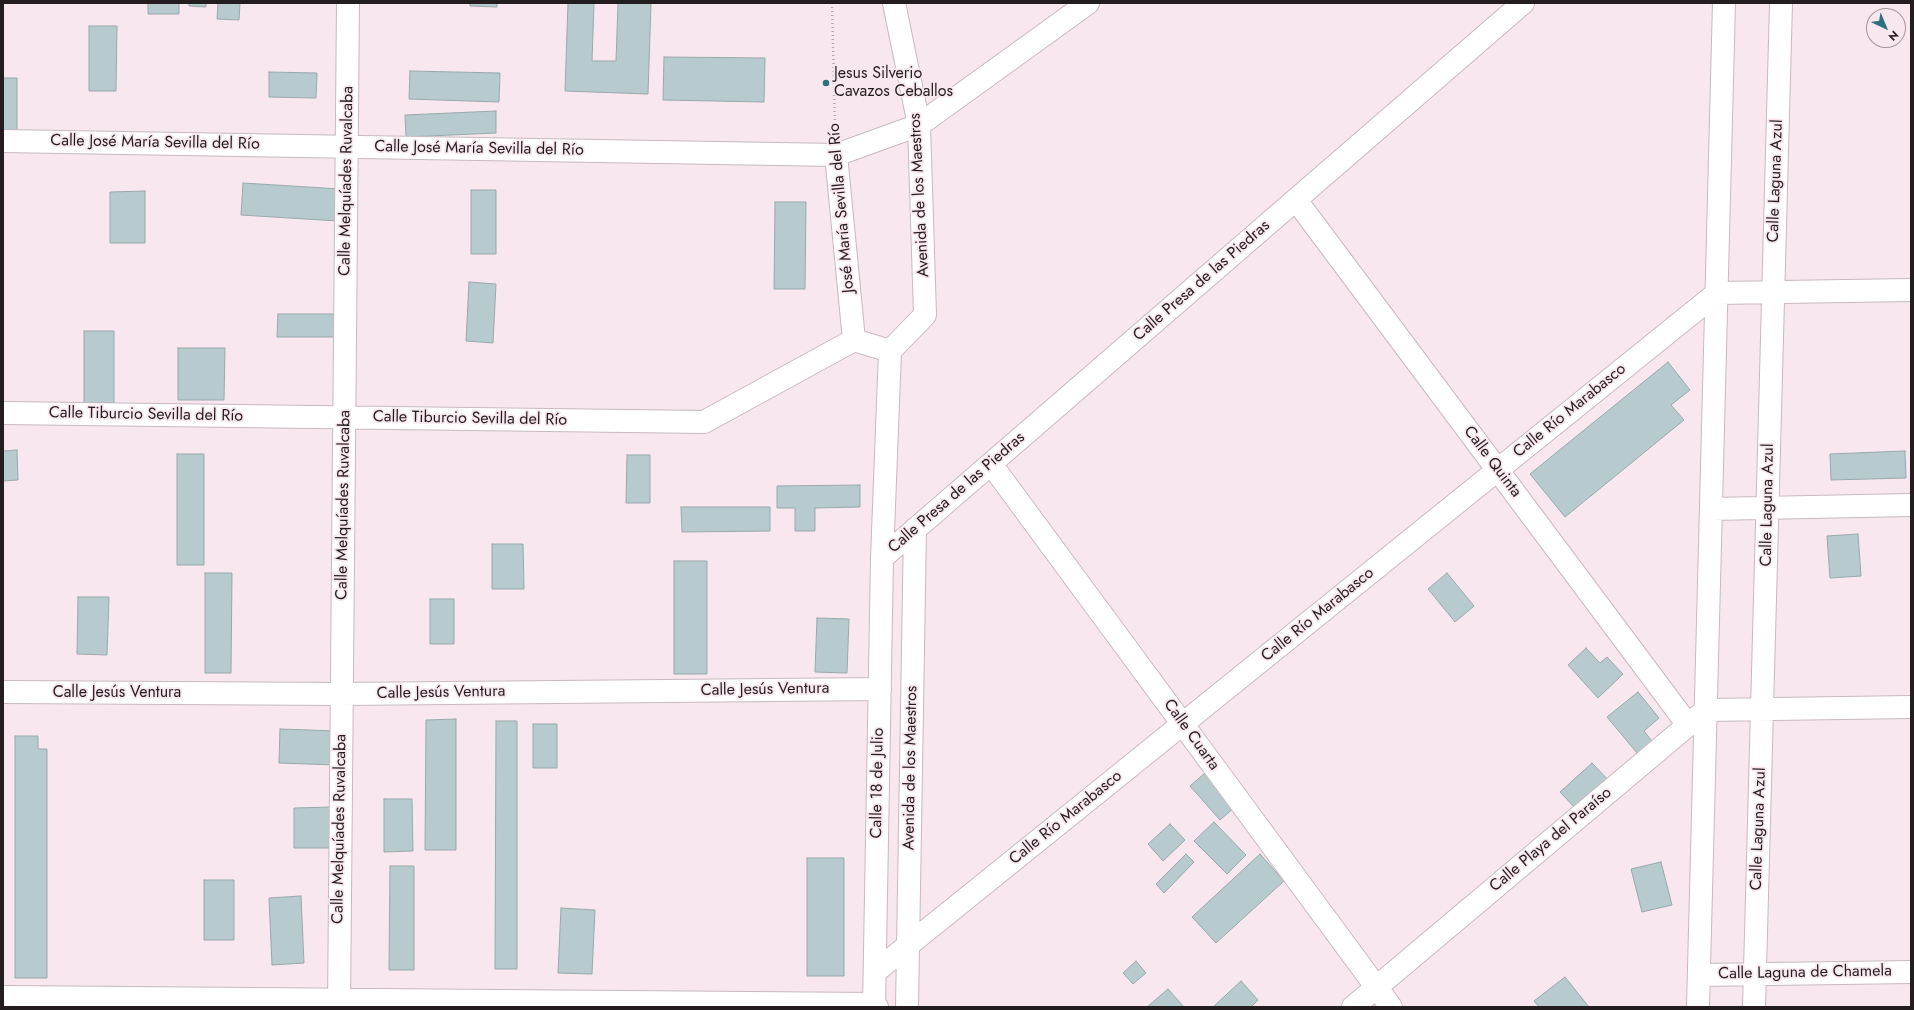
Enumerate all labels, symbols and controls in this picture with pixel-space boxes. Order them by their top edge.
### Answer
north arrow [1866,8,1906,48]
text: N [1885,27,1902,45]
place label: Jesus Silverio Cavazos Ceballos [834,64,953,102]
marker: Jesus Silverio Cavazos Ceballos [821,78,831,88]
street label: Calle Melquíades Ruvalcaba [336,86,358,276]
street label: Avenida de los Maestros [906,112,934,278]
street label: Calle Laguna Azul [1764,119,1788,243]
street label: José María Sevilla del Río [825,122,859,294]
street label: Calle José María Sevilla del Río [50,132,260,154]
street label: Calle José María Sevilla del Río [374,138,584,160]
street label: Calle Presa de las Piedras [1130,216,1274,346]
street label: Calle Río Marabasco [1510,360,1630,462]
street label: Calle Tiburcio Sevilla del Río [49,404,243,426]
street label: Calle Tiburcio Sevilla del Río [373,408,567,430]
street label: Calle Melquíades Ruvalcaba [333,410,355,600]
street label: Calle Quinta [1459,423,1525,501]
street label: Calle Presa de las Piedras [885,428,1029,558]
street label: Calle Laguna Azul [1757,443,1779,567]
street label: Calle Río Marabasco [1258,564,1378,666]
street label: Calle Jesús Ventura [701,679,829,701]
street label: Calle Jesús Ventura [377,682,505,704]
street label: Calle Jesús Ventura [53,683,181,703]
street label: Avenida de los Maestros [900,686,922,850]
street label: Calle Cuarta [1159,696,1223,774]
street label: Calle 18 de Julio [867,727,889,839]
street label: Calle Melquíades Ruvalcaba [329,734,351,924]
street label: Calle Río Marabasco [1006,767,1126,869]
street label: Calle Laguna Azul [1747,767,1771,891]
street label: Calle Playa del Paraíso [1486,783,1616,897]
street label: Calle Laguna de Chamela [1718,962,1892,984]

